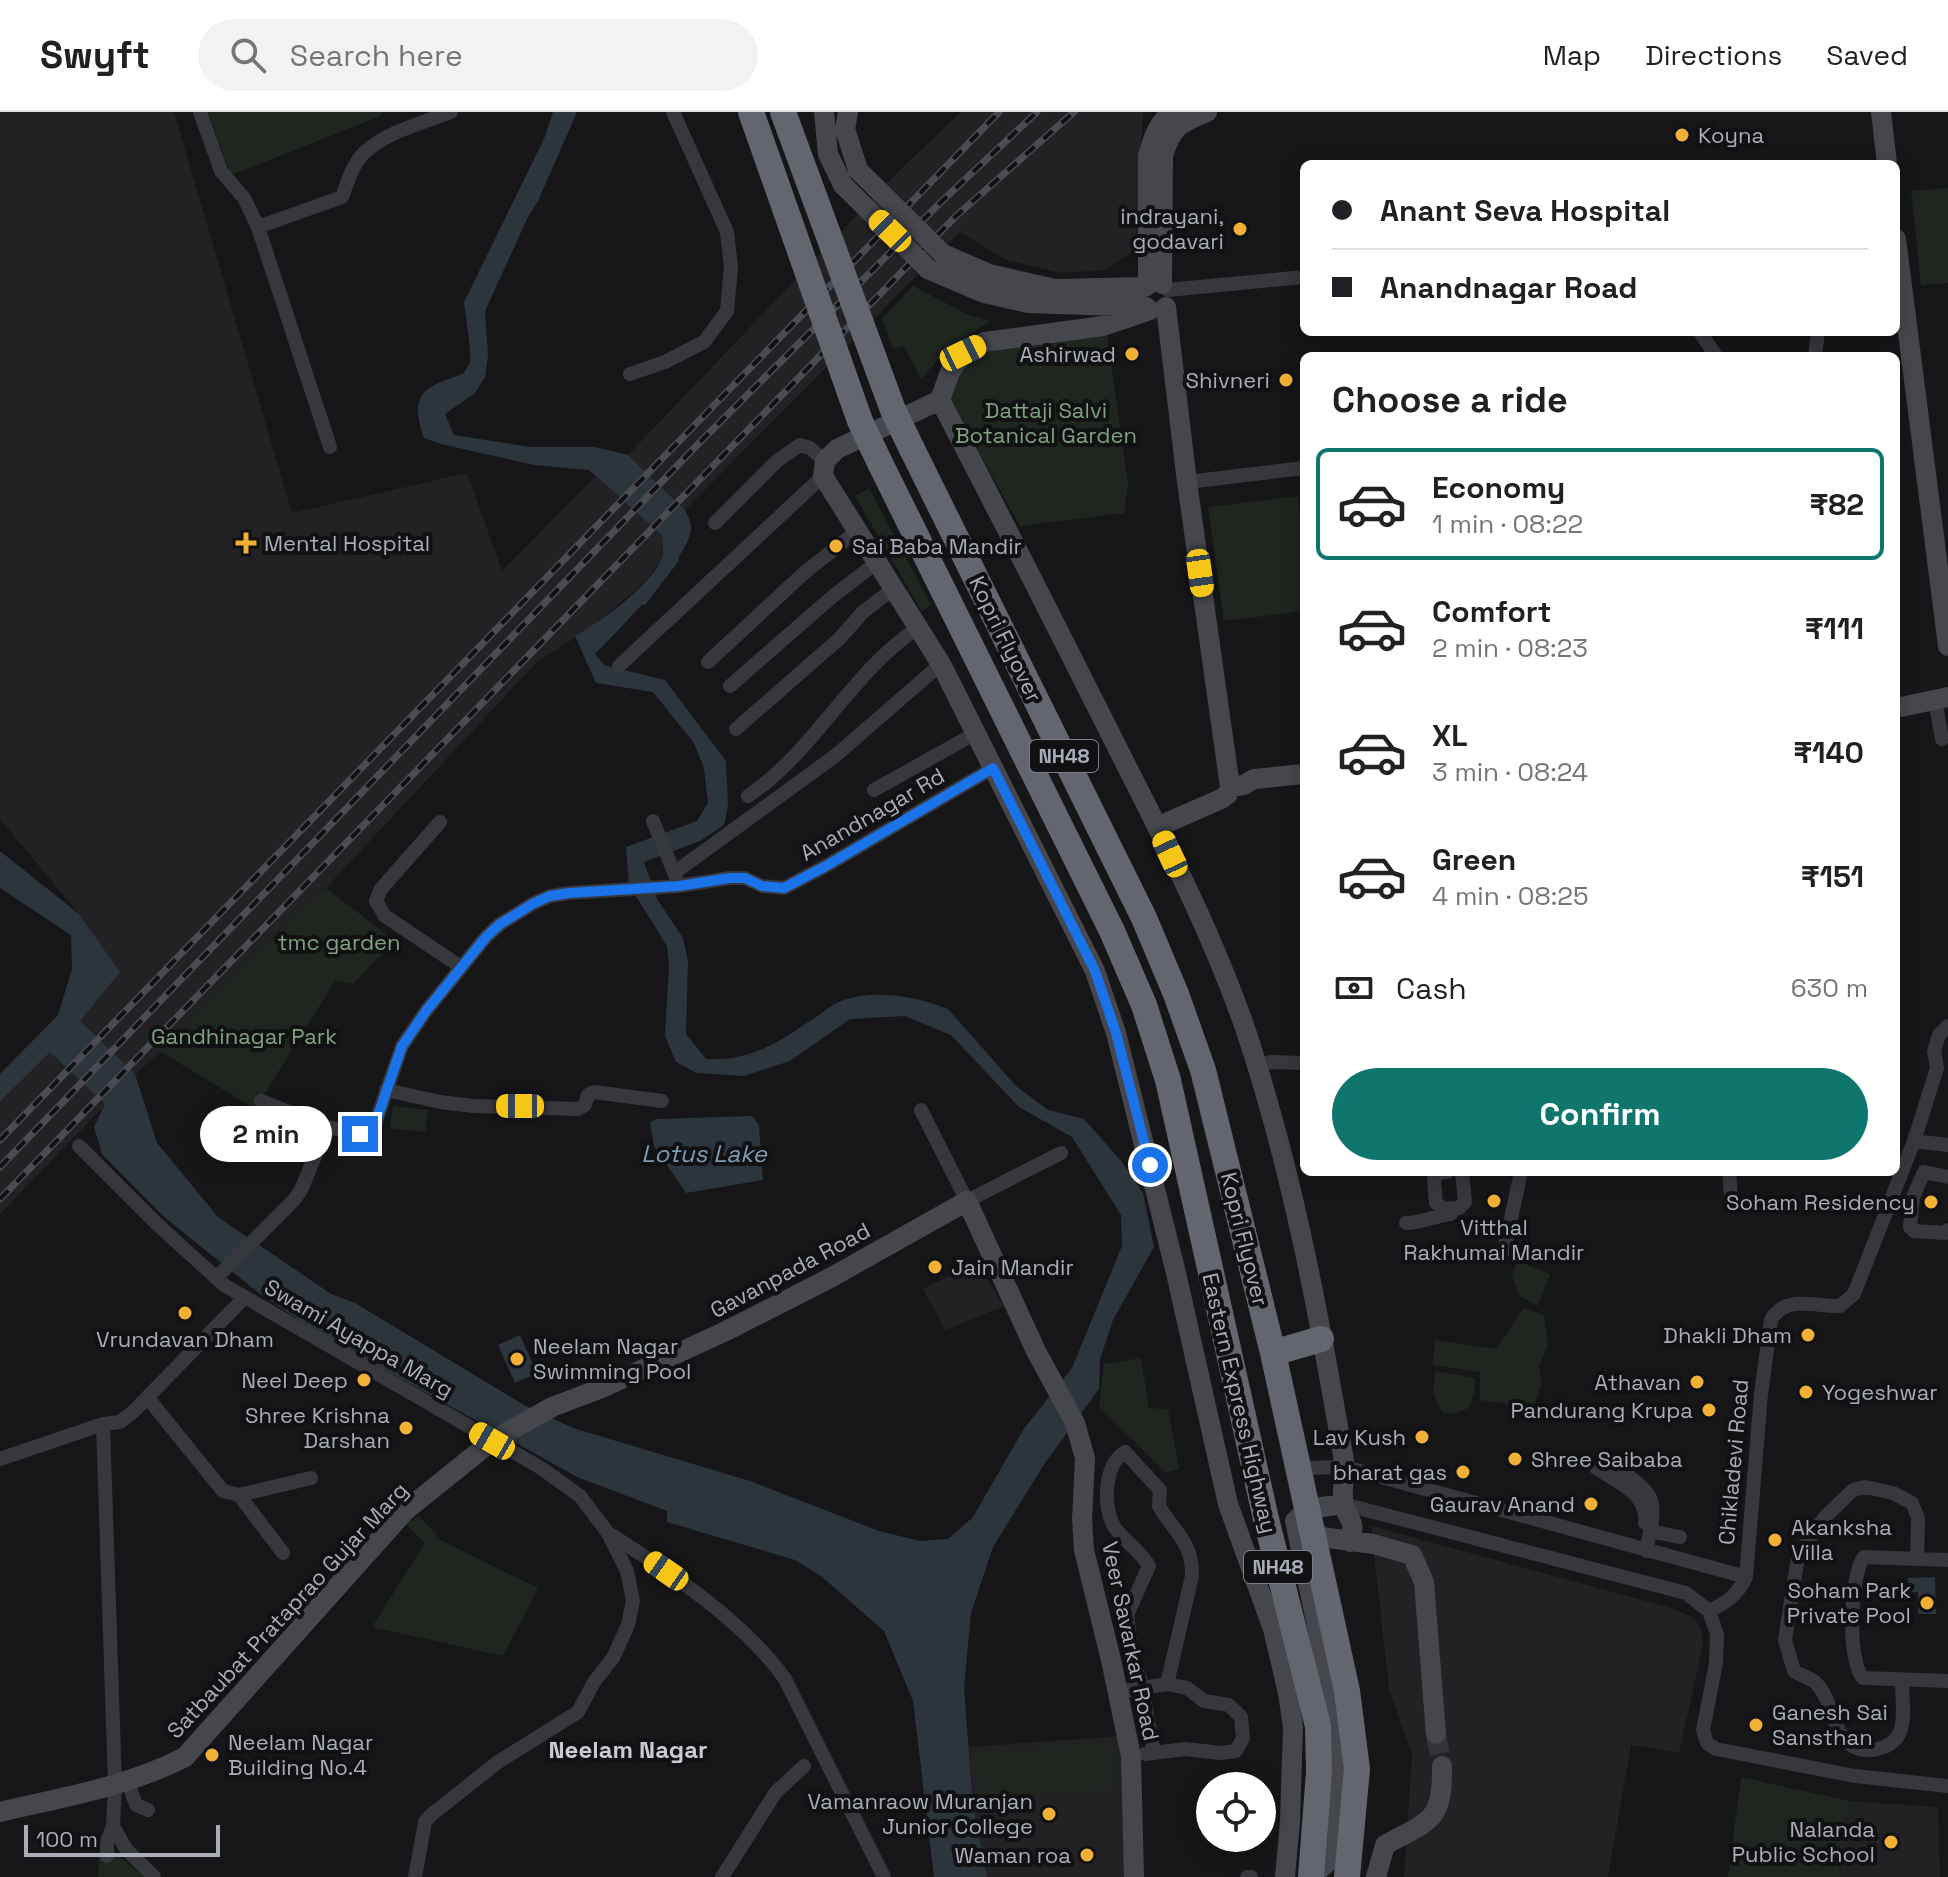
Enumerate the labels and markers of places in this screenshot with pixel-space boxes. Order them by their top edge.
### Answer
place label: Koyna [1698,121,1765,149]
marker: Koyna [1673,126,1691,144]
place label: indrayani, godavari [1120,202,1224,255]
marker: indrayani, godavari [1231,220,1249,238]
place label: Ashirwad [1019,340,1116,368]
marker: Ashirwad [1123,345,1141,363]
place label: Shivneri [1186,366,1270,394]
marker: Shivneri [1277,371,1295,389]
place label: Mental Hospital [264,529,430,557]
marker: Mental Hospital [235,532,257,554]
place label: Sai Baba Mandir [852,532,1022,560]
marker: Sai Baba Mandir [827,537,845,555]
place label: Soham Residency [1726,1188,1915,1216]
marker: Vitthal Rakhumai Mandir [1485,1192,1503,1210]
marker: Soham Residency [1922,1193,1940,1211]
place label: Vitthal Rakhumai Mandir [1404,1213,1584,1266]
place label: Jain Mandir [951,1253,1074,1281]
marker: Jain Mandir [926,1258,944,1276]
marker: Vrundavan Dham [176,1304,194,1322]
place label: Dhakli Dham [1663,1321,1792,1349]
place label: Vrundavan Dham [96,1325,274,1353]
marker: Dhakli Dham [1799,1326,1817,1344]
place label: Neelam Nagar Swimming Pool [533,1332,691,1385]
marker: Neelam Nagar Swimming Pool [508,1350,526,1368]
place label: Neel Deep [241,1366,348,1394]
place label: Athavan [1594,1368,1681,1396]
marker: Neel Deep [355,1371,373,1389]
marker: Athavan [1688,1373,1706,1391]
place label: Yogeshwar [1822,1378,1938,1406]
marker: Yogeshwar [1797,1383,1815,1401]
place label: Pandurang Krupa [1510,1396,1693,1424]
place label: Shree Krishna Darshan [245,1401,390,1454]
marker: Pandurang Krupa [1700,1401,1718,1419]
marker: Shree Krishna Darshan [397,1419,415,1437]
place label: Lav Kush [1313,1423,1406,1451]
marker: Lav Kush [1413,1428,1431,1446]
place label: Shree Saibaba [1531,1445,1683,1473]
marker: Shree Saibaba [1506,1450,1524,1468]
place label: bharat gas [1333,1458,1447,1486]
marker: bharat gas [1454,1463,1472,1481]
place label: Gaurav Anand [1430,1490,1575,1518]
marker: Gaurav Anand [1582,1495,1600,1513]
place label: Akanksha Villa [1791,1513,1892,1566]
marker: Akanksha Villa [1766,1531,1784,1549]
place label: Soham Park Private Pool [1787,1576,1911,1629]
marker: Soham Park Private Pool [1918,1594,1936,1612]
place label: Ganesh Sai Sansthan [1772,1698,1888,1751]
marker: Ganesh Sai Sansthan [1747,1716,1765,1734]
place label: Neelam Nagar Building No.4 [228,1728,373,1781]
marker: Neelam Nagar Building No.4 [203,1746,221,1764]
place label: Vamanraow Muranjan Junior College [807,1787,1033,1840]
marker: Vamanraow Muranjan Junior College [1040,1805,1058,1823]
place label: Nalanda Public School [1732,1815,1875,1868]
marker: Nalanda Public School [1882,1833,1900,1851]
place label: Waman roa [954,1841,1071,1869]
marker: Waman roa [1078,1846,1096,1864]

